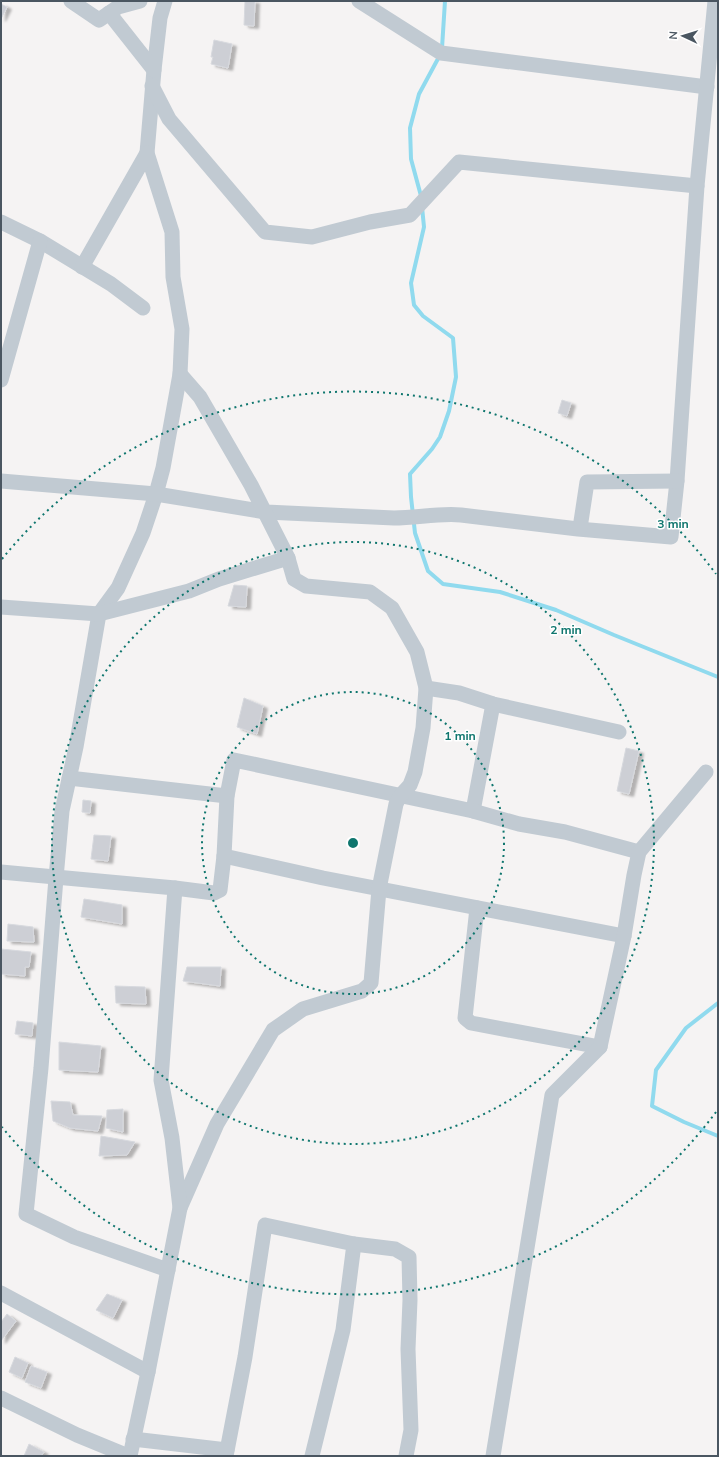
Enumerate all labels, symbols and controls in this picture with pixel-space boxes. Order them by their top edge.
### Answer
north arrow [663,16,703,56]
text: N [666,31,680,40]
text: 3 min [657,516,689,531]
text: 2 min [550,622,582,637]
text: 1 min [444,728,476,743]
centre of rings [346,836,360,850]

